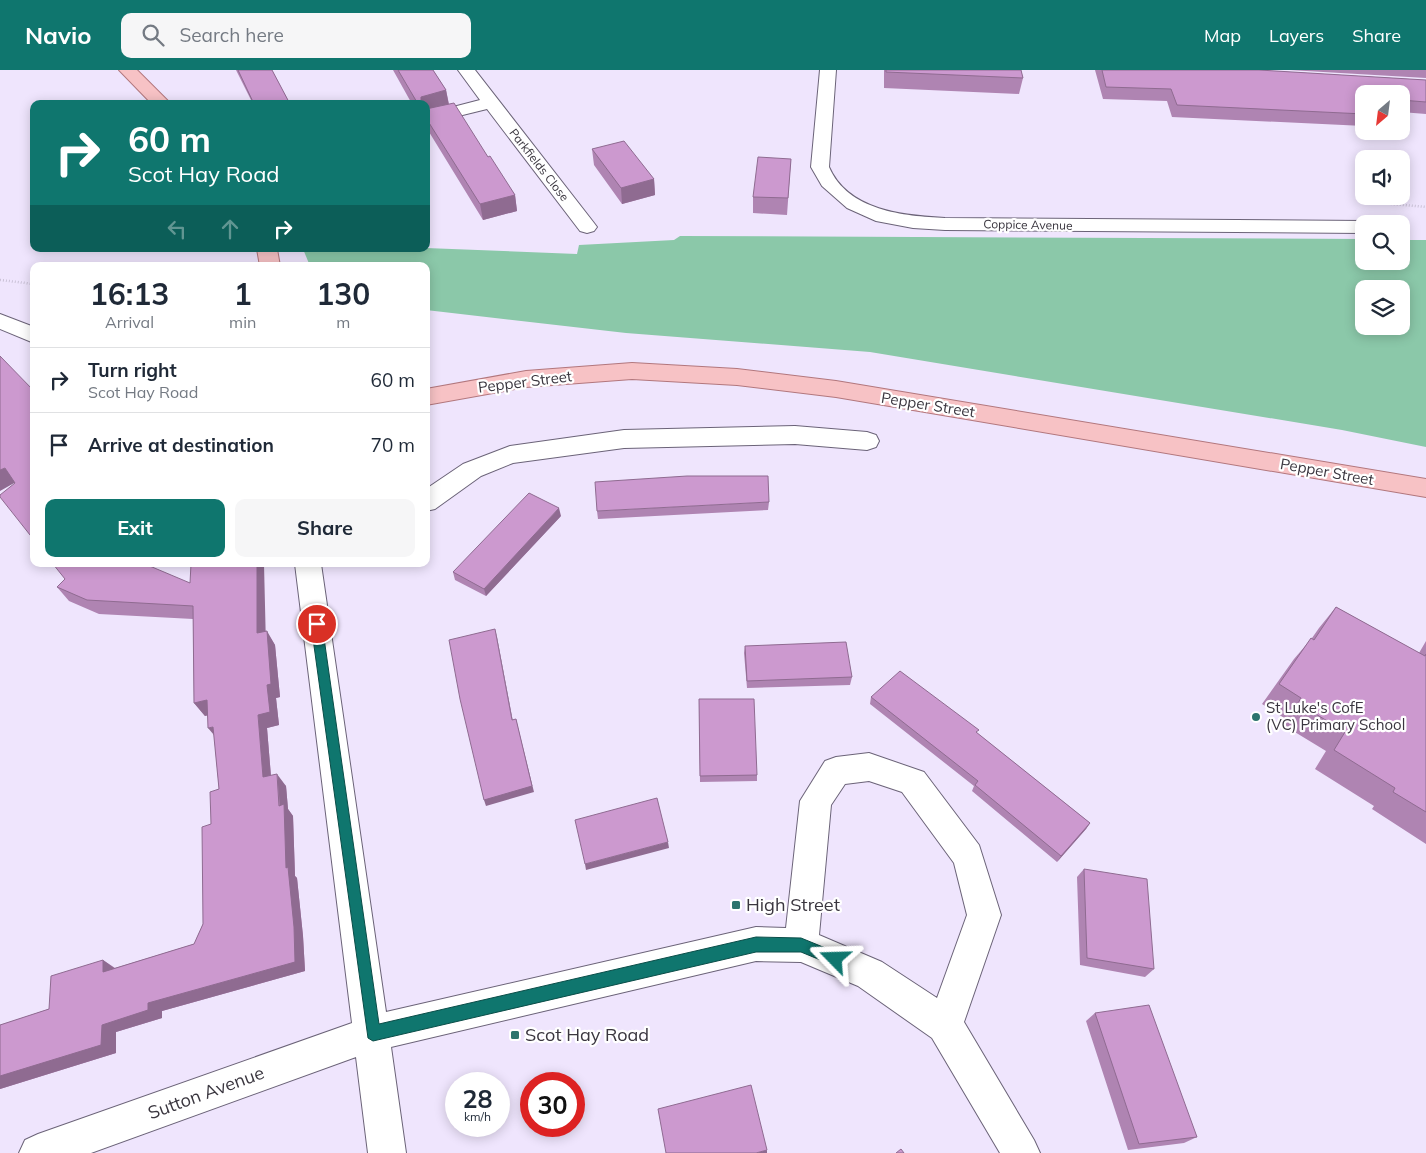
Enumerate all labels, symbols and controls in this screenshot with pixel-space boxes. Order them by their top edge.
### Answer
search box [121,13,471,58]
text: Navio [25,20,91,50]
icon: search [139,21,167,49]
text: Search here [179,23,284,47]
text: Map [1204,24,1241,47]
text: Layers [1269,24,1324,47]
text: Share [1352,24,1401,47]
north arrow [1355,85,1410,140]
map controls [1355,85,1410,335]
text: 60 m [128,117,211,161]
icon: right [45,120,110,185]
street label: Parkfields Close [506,125,572,204]
button: sound [1355,150,1410,205]
text: Scot Hay Road [128,160,280,188]
icon: left [163,215,191,243]
icon: ahead [216,215,244,243]
icon: right [269,215,297,243]
button: search [1355,215,1410,270]
street label: Coppice Avenue [983,216,1073,233]
text: 16:13 [90,275,169,313]
text: 1 [234,275,252,313]
text: 130 [316,275,370,313]
button: layers [1355,280,1410,335]
text: Arrival [105,312,154,332]
text: min [229,312,256,332]
text: m [336,312,350,332]
text: Turn right [88,358,177,382]
icon: right [45,366,73,394]
street label: Pepper Street [477,366,573,397]
text: 60 m [371,368,415,392]
text: Scot Hay Road [88,382,198,402]
street label: Pepper Street [880,388,976,421]
icon: arrive [45,431,73,459]
text: Arrive at destination [88,433,274,457]
text: 70 m [371,433,415,457]
street label: Pepper Street [1279,454,1375,489]
button: Exit [45,499,225,557]
button: Share [235,499,415,557]
pin [296,603,338,645]
icon: arrive [303,610,331,638]
place label: St Luke's CofE (VC) Primary School [1266,698,1405,734]
marker: St Luke's CofE (VC) Primary School [1250,711,1262,723]
place label: High Street [746,893,840,916]
marker: High Street [730,899,742,911]
position arrow [808,932,860,984]
place label: Scot Hay Road [525,1023,649,1046]
marker: Scot Hay Road [509,1029,521,1041]
street label: Sutton Avenue [145,1061,267,1124]
speed limit sign: 30 [520,1072,585,1137]
text: 28 [462,1083,493,1114]
text: km/h [464,1109,491,1124]

